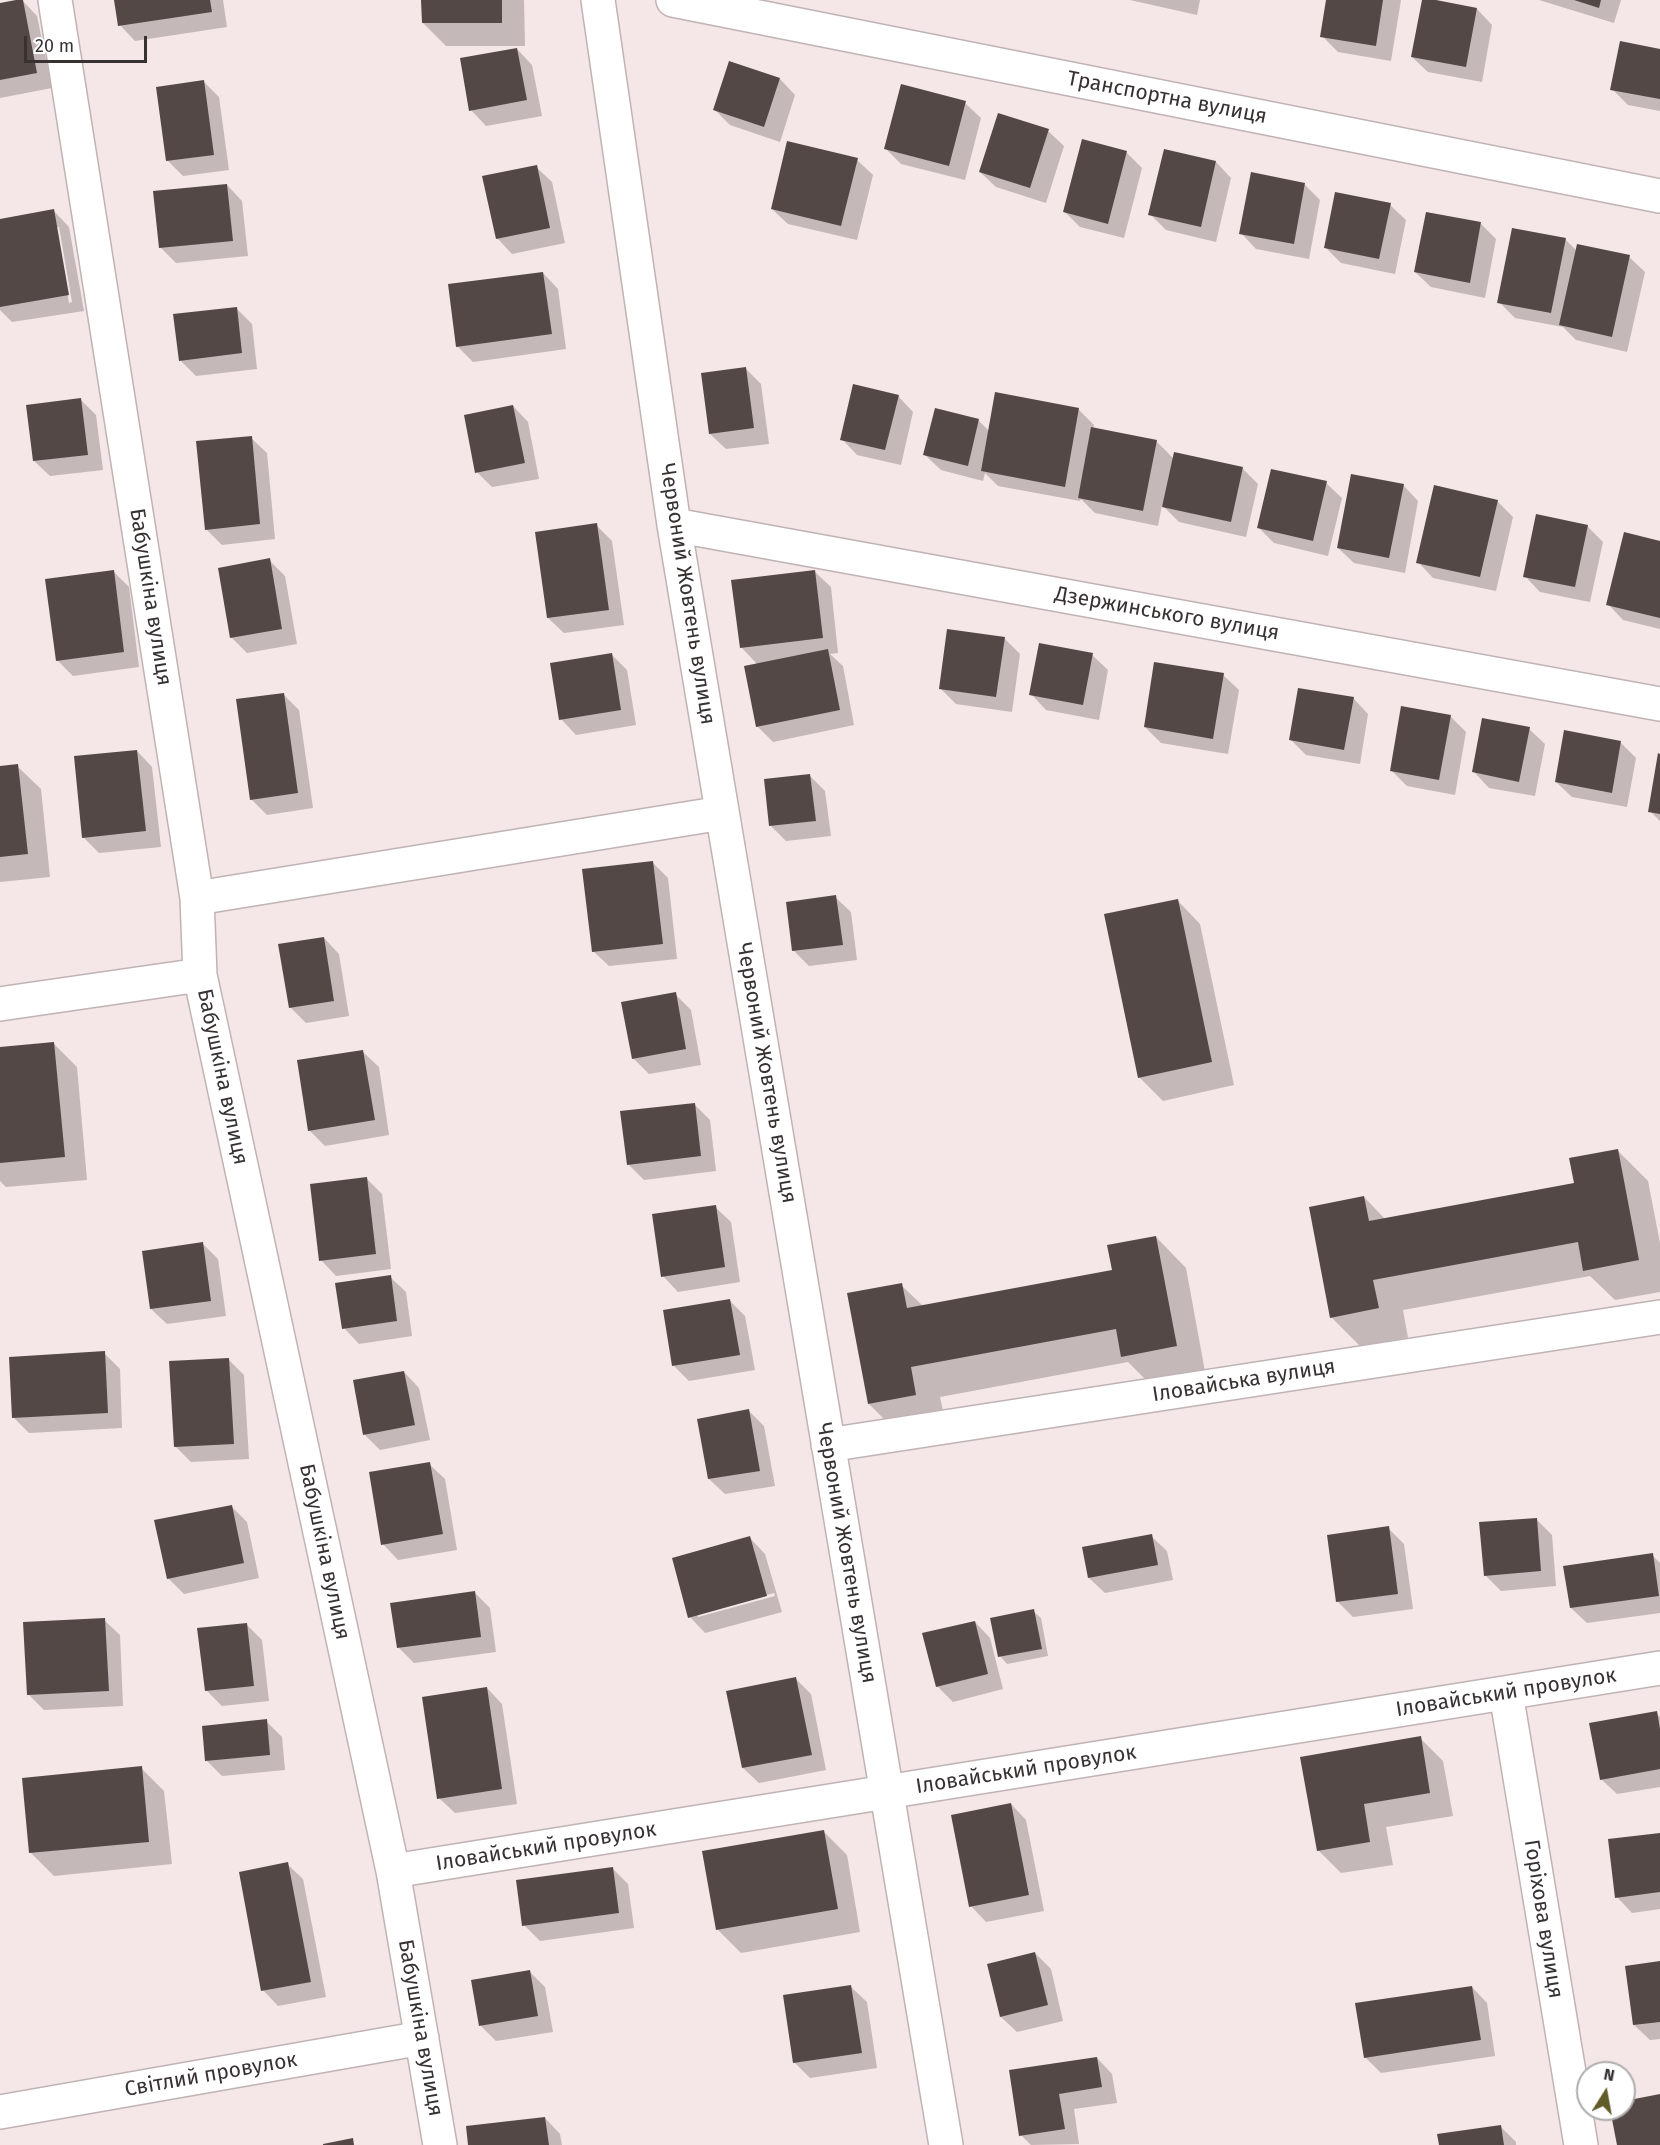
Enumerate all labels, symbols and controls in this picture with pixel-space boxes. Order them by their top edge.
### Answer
scale bar [27,24,150,62]
text: 20 m [35,35,74,57]
street label: Транспортна вулиця [1065,66,1269,130]
street label: Червоний Жовтень вулиця [654,462,720,726]
street label: Бабушкіна вулиця [124,507,176,687]
street label: Дзержинського вулиця [1053,582,1281,646]
street label: Червоний Жовтень вулиця [731,941,801,1205]
street label: Бабушкіна вулиця [191,987,253,1167]
street label: Іловайська вулиця [1151,1354,1337,1408]
street label: Червоний Жовтень вулиця [811,1421,881,1685]
street label: Бабушкіна вулиця [293,1462,355,1642]
street label: Іловайський провулок [1394,1663,1618,1723]
street label: Іловайський провулок [914,1740,1138,1800]
street label: Іловайський провулок [434,1817,658,1877]
street label: Горіхова вулиця [1518,1838,1568,2000]
street label: Бабушкіна вулиця [392,1938,448,2118]
street label: Світлий провулок [123,2047,299,2103]
north arrow [1576,2061,1636,2121]
text: N [1602,2064,1616,2085]

